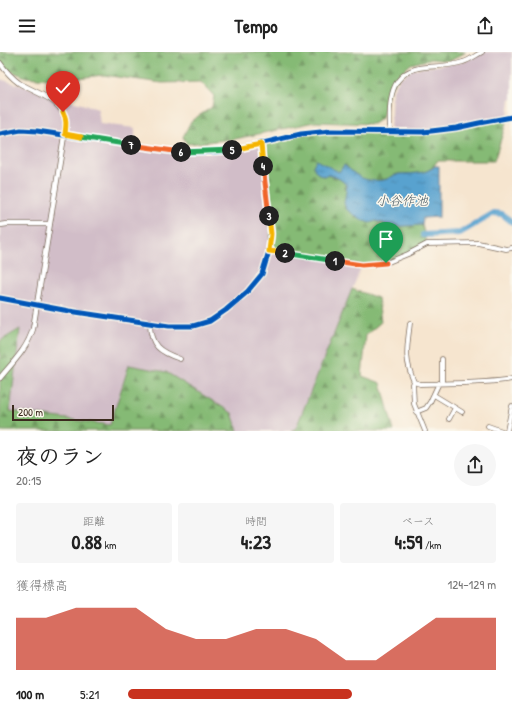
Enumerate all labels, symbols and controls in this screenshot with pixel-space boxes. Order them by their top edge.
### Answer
text: Tempo [235,14,277,39]
icon: menu [16,15,38,37]
icon: share [474,15,496,37]
pin [46,71,80,112]
icon: check [52,77,74,99]
pin: 7 [121,135,141,155]
text: 7 [128,138,134,152]
pin: 5 [222,140,242,160]
pin: 6 [171,142,191,162]
text: 5 [230,143,234,157]
text: 6 [179,145,183,159]
pin: 4 [253,156,273,176]
text: 4 [261,159,265,173]
water label: 小谷作池 [376,191,429,209]
pin: 3 [259,206,279,226]
text: 3 [267,209,271,223]
pin [369,222,403,263]
icon: arrive [375,228,397,250]
pin: 2 [275,243,295,263]
text: 2 [282,246,288,260]
pin: 1 [325,251,345,271]
text: 1 [333,254,337,268]
scale bar [12,403,114,422]
text: 200 m [18,405,43,419]
text: 夜のラン [16,441,104,471]
button: share [454,444,496,486]
text: 20:15 [16,471,41,489]
text: 距離 [83,514,105,528]
text: 時間 [245,514,267,528]
text: ペース [402,514,434,528]
text: 0.88 [71,528,102,555]
text: 4:23 [241,528,271,555]
text: 4:59 [394,528,422,555]
text: km [102,538,117,552]
text: /km [422,538,442,552]
text: 124–129 m [447,575,496,593]
text: 獲得標高 [16,576,68,594]
text: 100 m [16,685,44,703]
text: 5:21 [80,685,99,703]

